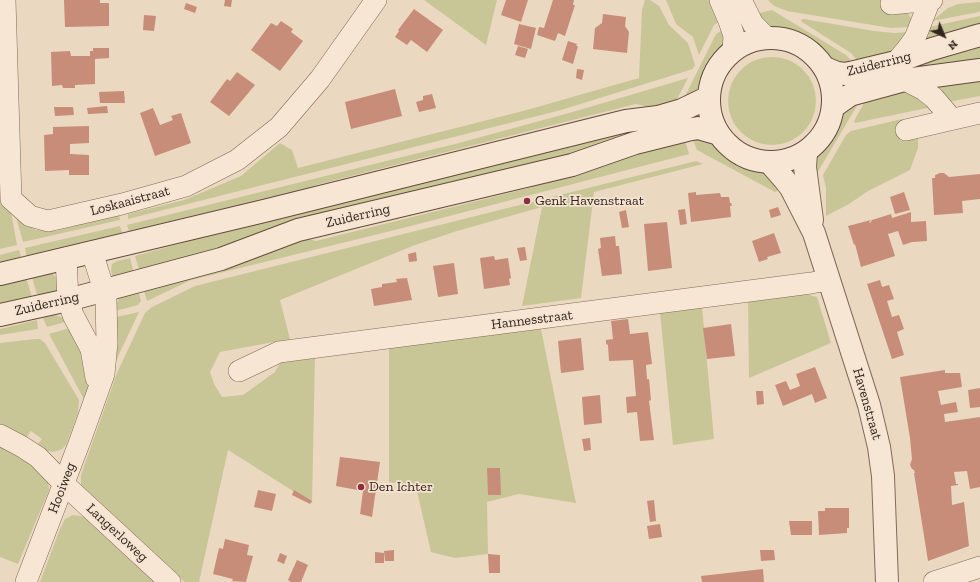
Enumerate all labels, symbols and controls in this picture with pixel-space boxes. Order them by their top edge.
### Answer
north arrow [924,16,964,56]
text: N [945,37,960,53]
street label: Zuiderring [845,48,913,80]
street label: Loskaaistraat [88,182,172,220]
place label: Genk Havenstraat [535,193,644,209]
marker: Genk Havenstraat [522,196,532,206]
street label: Zuiderring [324,200,392,232]
street label: Zuiderring [13,288,81,320]
street label: Hannesstraat [490,307,574,333]
street label: Havenstraat [849,366,885,442]
street label: Hooiweg [45,460,79,516]
place label: Den Ichter [369,479,433,495]
marker: Den Ichter [356,482,366,492]
street label: Langerloweg [83,500,151,566]

